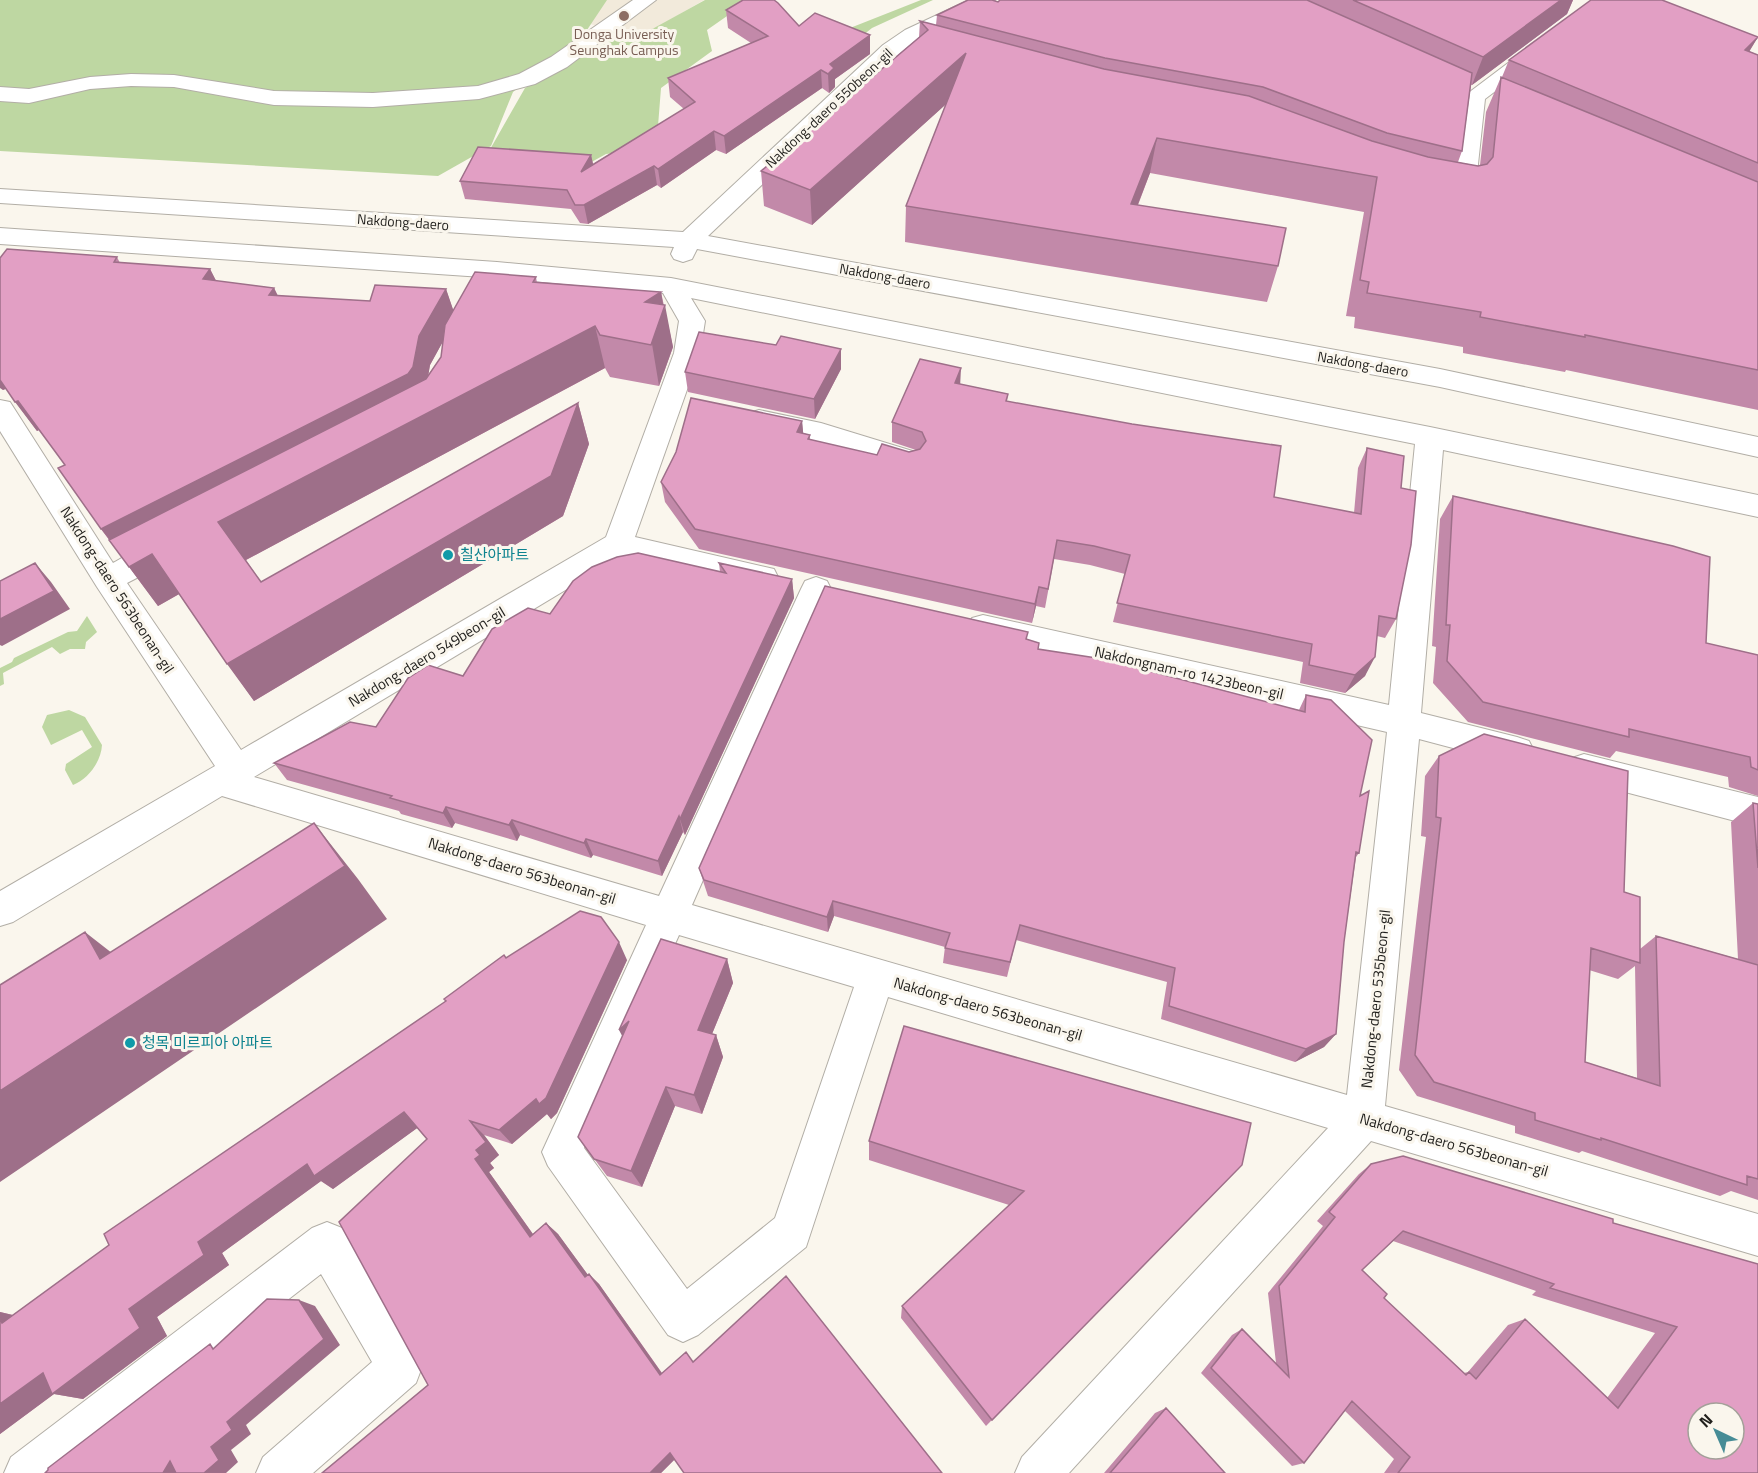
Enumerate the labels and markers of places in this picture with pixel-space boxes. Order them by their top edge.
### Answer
marker: Donga University Seunghak Campus [617,9,631,23]
place label: Donga University Seunghak Campus [570,23,678,60]
place label: 칠산아파트 [460,543,529,566]
marker: 칠산아파트 [441,548,455,562]
place label: 청목 미르피아 아파트 [142,1031,273,1054]
marker: 청목 미르피아 아파트 [123,1036,137,1050]

